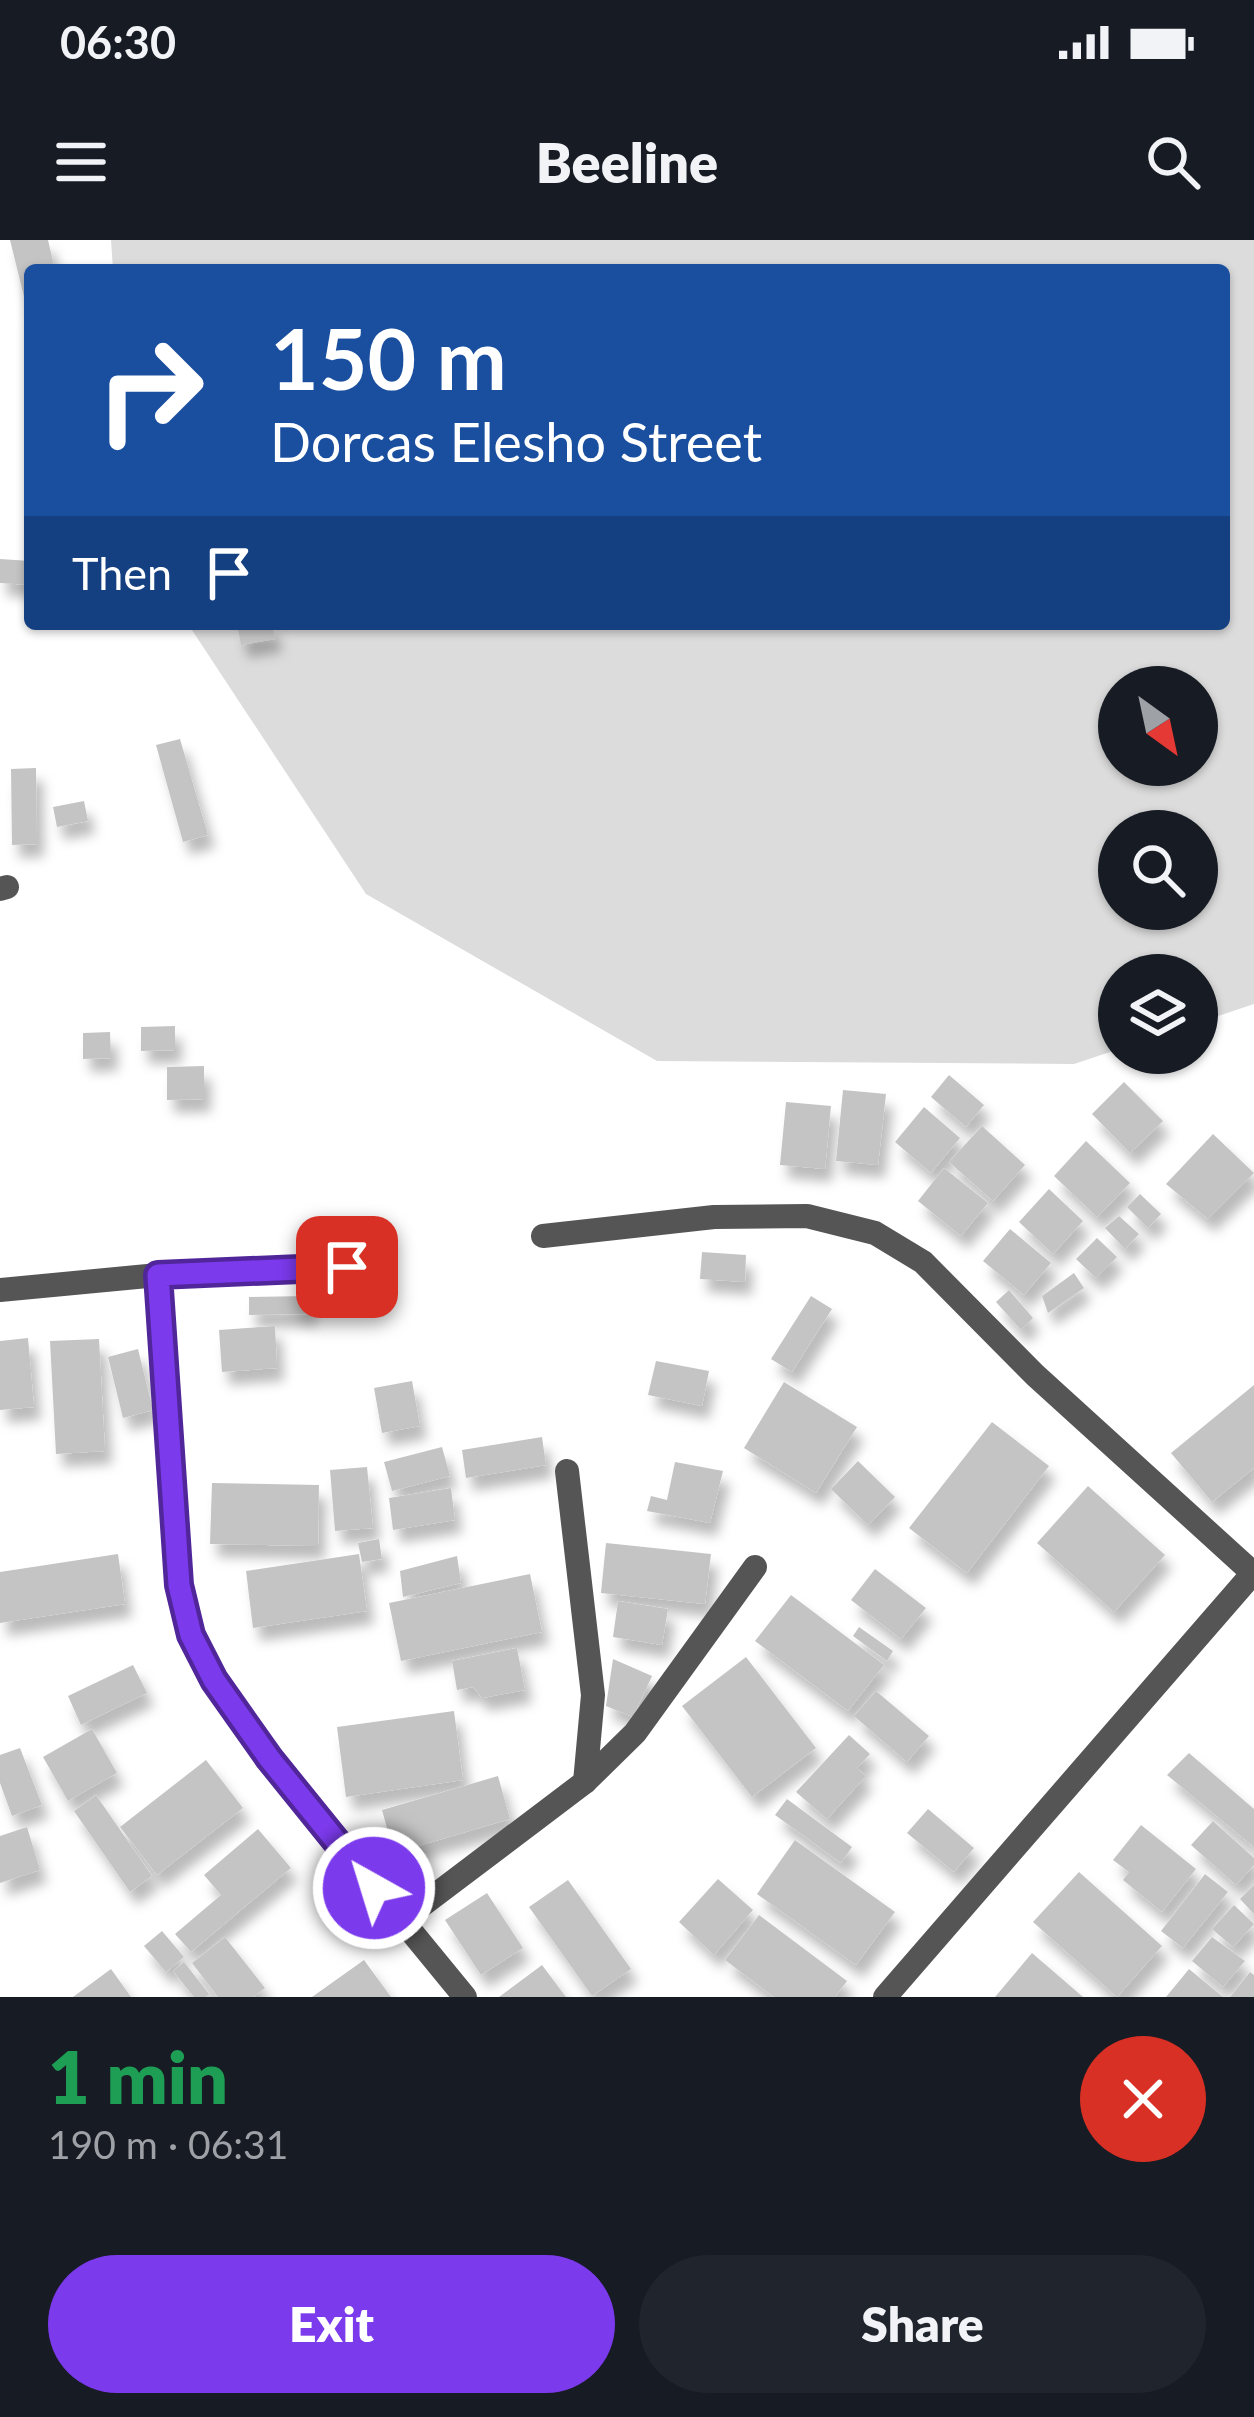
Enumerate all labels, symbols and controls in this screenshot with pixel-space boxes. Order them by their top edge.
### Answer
text: 06:30 [60,15,176,69]
icon: menu [48,129,114,195]
icon: search [1140,129,1206,195]
text: Beeline [536,130,718,195]
text: 150 m [270,307,507,408]
icon: right [72,312,228,468]
text: Dorcas Elesho Street [270,409,762,474]
icon: arrive [196,540,262,606]
text: Then [72,546,172,600]
north arrow [1098,666,1218,786]
map controls [1098,666,1218,1074]
button: search [1098,810,1218,930]
button: layers [1098,954,1218,1074]
pin [296,1216,398,1318]
icon: arrive [314,1234,380,1300]
position arrow [311,1825,437,1951]
text: 1 min [48,2033,228,2119]
button: close [1080,2036,1206,2162]
text: 190 m · 06:31 [48,2121,288,2167]
button: Exit [48,2255,615,2393]
button: Share [639,2255,1206,2393]

